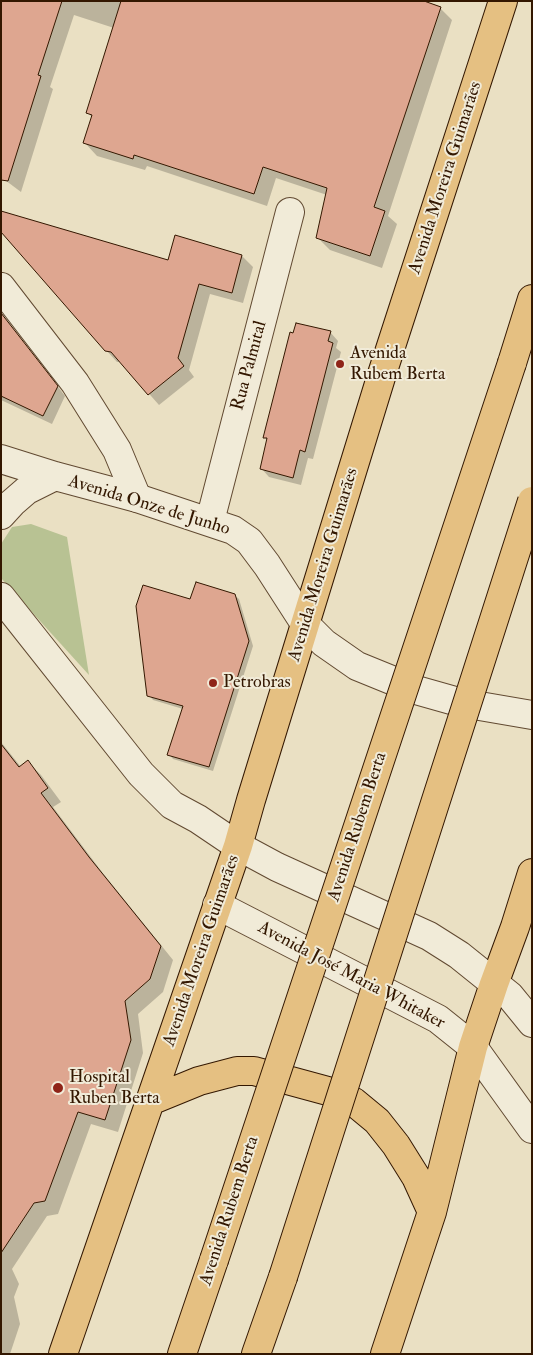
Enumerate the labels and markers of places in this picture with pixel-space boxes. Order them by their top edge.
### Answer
place label: Avenida Rubem Berta [350,343,445,386]
marker: Avenida Rubem Berta [334,358,346,370]
place label: Petrobras [223,672,291,694]
marker: Petrobras [207,677,219,689]
place label: Hospital Ruben Berta [69,1067,160,1110]
marker: Hospital Ruben Berta [51,1081,65,1095]

